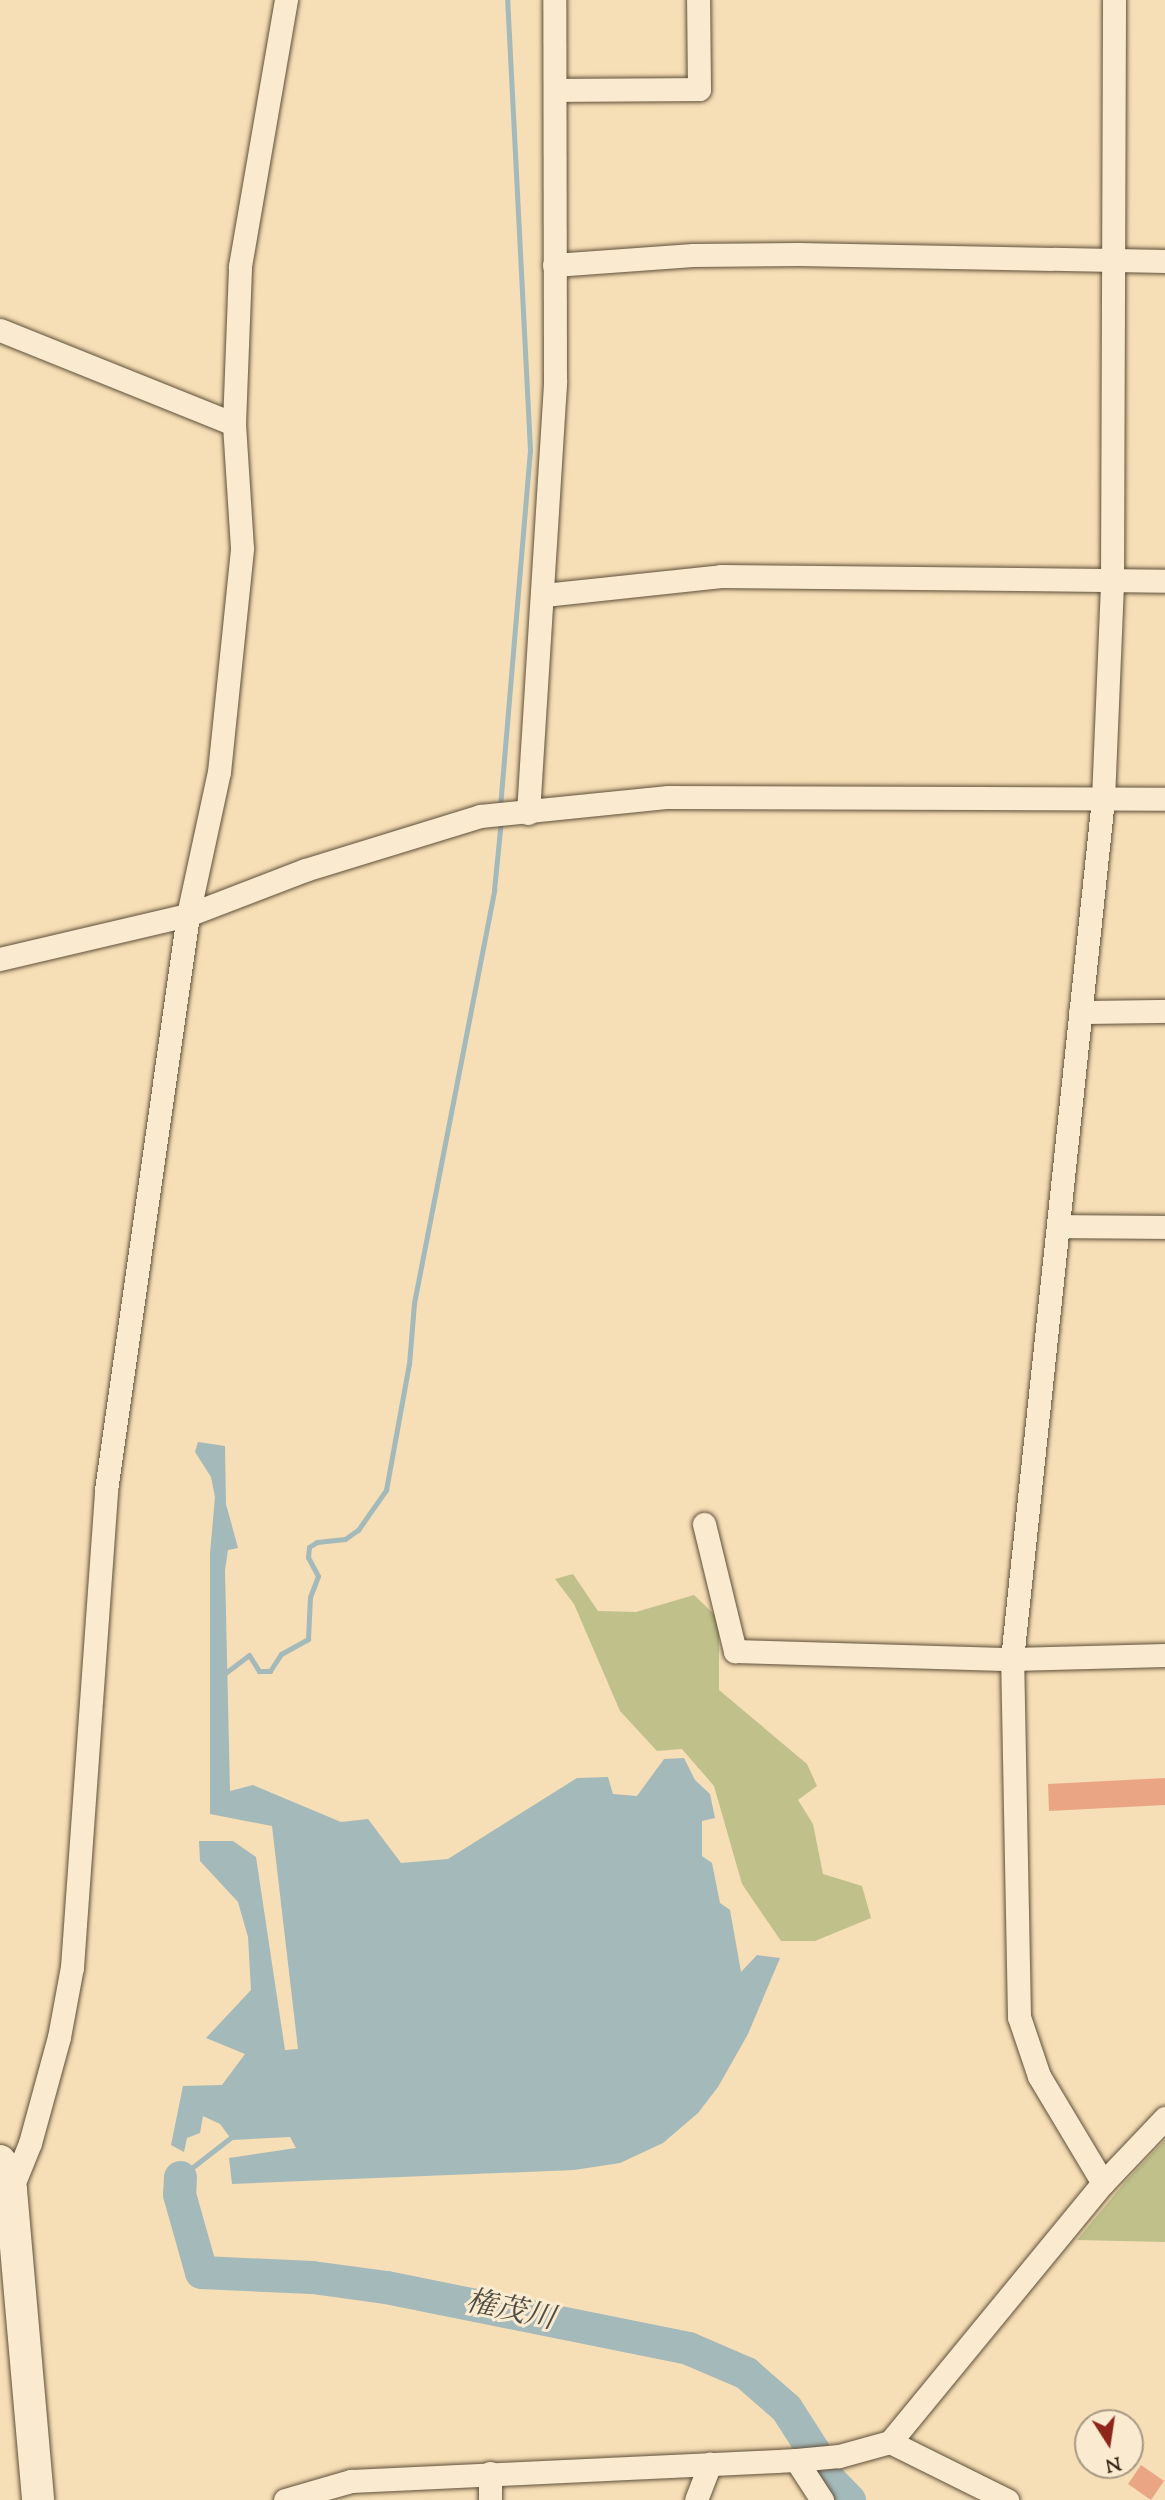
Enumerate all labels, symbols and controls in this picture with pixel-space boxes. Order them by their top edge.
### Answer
water label: 権茂川 [462,2285,558,2339]
north arrow [1074,2409,1144,2479]
text: N [1103,2448,1123,2478]

